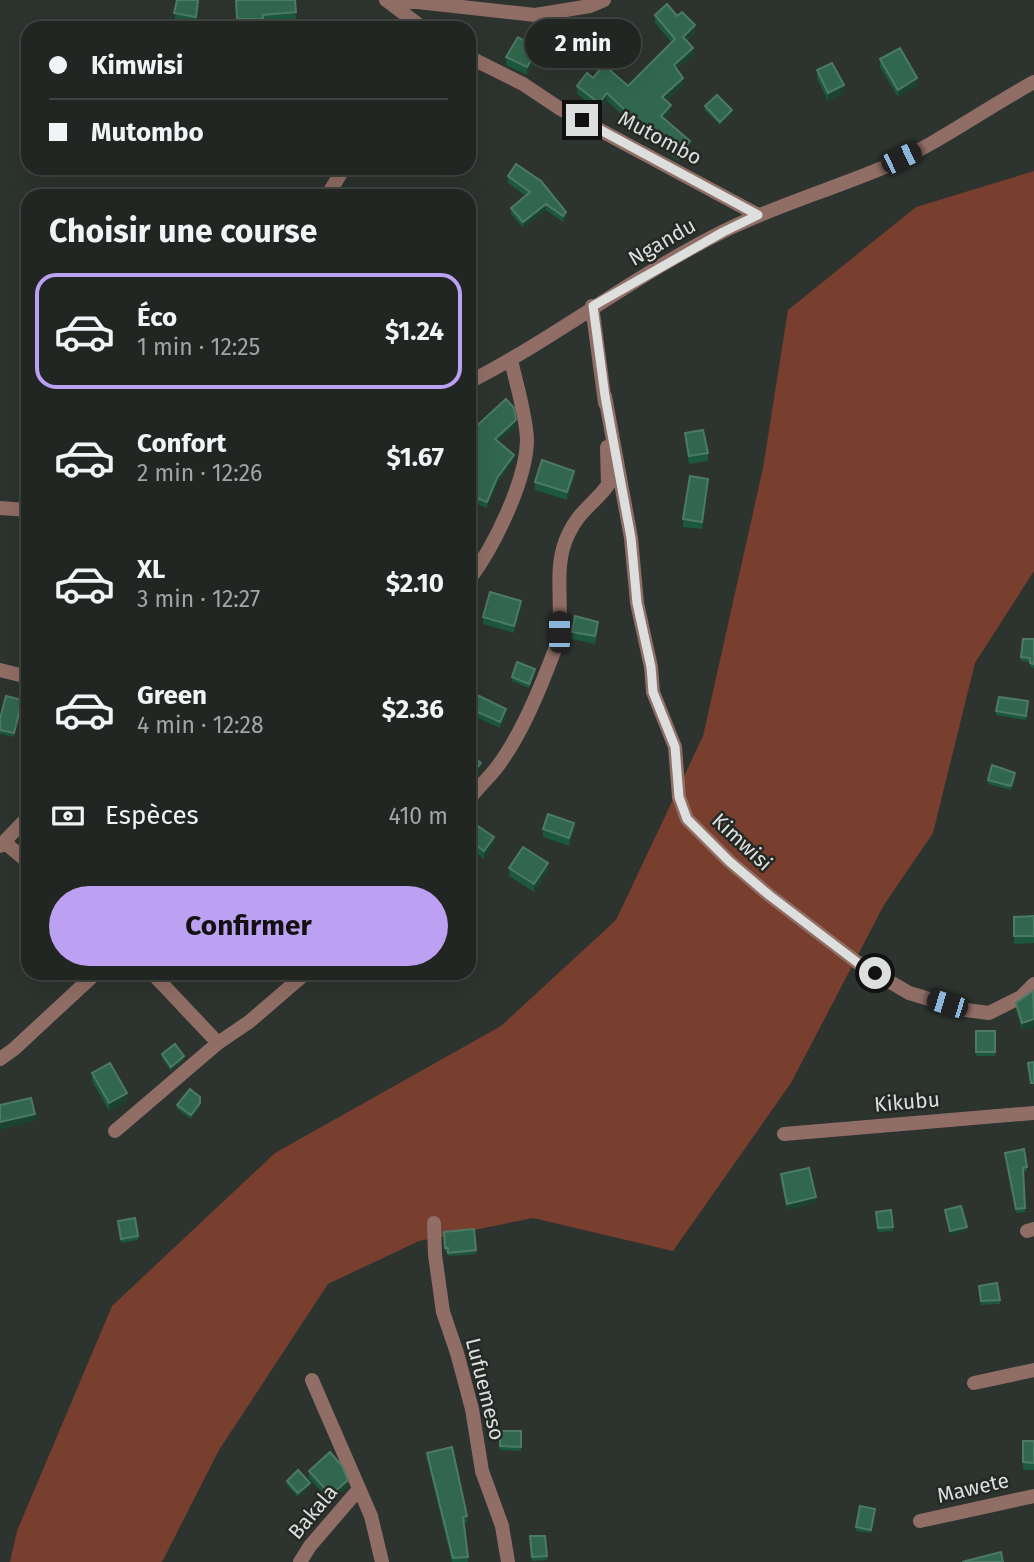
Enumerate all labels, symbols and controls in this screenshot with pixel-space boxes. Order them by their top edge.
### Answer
callout: 2 min [524,18,640,68]
text: 2 min [555,29,611,57]
text: Kimwisi [91,50,183,81]
route end [566,104,598,136]
street label: Mutombo [614,105,706,171]
text: Mutombo [91,117,204,148]
car [878,139,925,177]
text: Choisir une course [49,212,317,250]
street label: Ngandu [624,212,700,272]
icon: car [53,300,116,363]
text: Éco [137,302,177,333]
text: $1.24 [385,316,444,347]
text: 1 min · 12:25 [137,333,260,361]
icon: car [53,426,116,489]
text: Confort [137,428,226,459]
text: $1.67 [386,442,444,473]
text: 2 min · 12:26 [137,459,262,487]
icon: car [53,552,116,615]
text: XL [137,554,165,585]
text: $2.10 [386,568,444,599]
text: 3 min · 12:27 [137,585,260,613]
car [549,611,570,653]
icon: car [53,678,116,741]
text: Green [137,680,207,711]
text: $2.36 [382,694,444,725]
text: 4 min · 12:28 [137,711,264,739]
icon: cash [49,797,87,835]
text: Espèces [105,800,199,831]
text: 410 m [388,802,448,830]
street label: Kimwisi [706,808,778,876]
button: Confirmer [49,886,448,966]
route start [859,957,891,989]
car [924,988,971,1020]
street label: Kikubu [873,1086,941,1118]
street label: Lufuemeso [460,1335,510,1443]
street label: Mawete [935,1467,1011,1509]
street label: Bakala [283,1479,343,1545]

